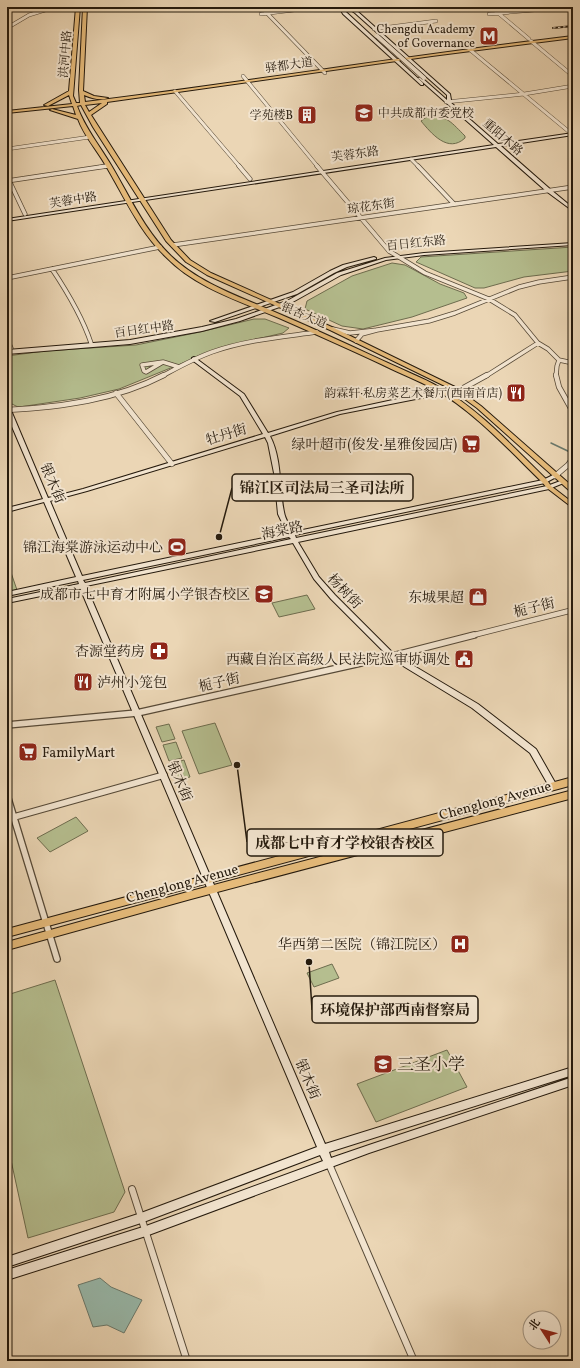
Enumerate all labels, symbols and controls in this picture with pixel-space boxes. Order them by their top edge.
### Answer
place label: Chengdu Academy of Governance [376,22,476,52]
metro station icon: Chengdu Academy of Governance [478,25,500,47]
street label: 洪河中路 [56,29,76,79]
street label: 驿都大道 [264,55,314,77]
school or university icon: 中共成都市委党校 [353,102,375,124]
building icon: 学苑楼B [296,104,318,126]
place label: 中共成都市委党校 [378,106,474,122]
place label: 学苑楼B [250,108,293,124]
street label: 重阳木路 [479,116,526,160]
street label: 芙蓉东路 [330,144,380,166]
street label: 芙蓉中路 [48,189,98,213]
street label: 琼花东街 [346,196,397,218]
street label: 百日红东路 [385,233,447,255]
street label: 银杏大道 [278,299,329,333]
street label: 百日红中路 [113,318,175,342]
restaurant icon: 韵霖轩·私房菜艺术餐厅(西南首店) [505,382,527,404]
place label: 韵霖轩·私房菜艺术餐厅(西南首店) [324,386,502,402]
street label: 牡丹街 [204,420,249,451]
supermarket icon: 绿叶超市(俊发·星雅俊园店) [460,433,482,455]
place label: 绿叶超市(俊发·星雅俊园店) [292,436,457,455]
street label: 银木街 [35,461,69,507]
callout: 锦江区司法局三圣司法所 [232,474,413,501]
text: 锦江区司法局三圣司法所 [239,479,405,500]
street label: 海棠路 [260,518,305,545]
sports icon: 锦江海棠游泳运动中心 [166,536,188,558]
place label: 锦江海棠游泳运动中心 [23,539,163,558]
street label: 杨树街 [322,570,365,614]
school or university icon: 成都市七中育才附属小学银杏校区 [253,583,275,605]
place label: 成都市七中育才附属小学银杏校区 [40,586,250,605]
shop icon: 东城果超 [467,586,489,608]
place label: 东城果超 [408,589,464,608]
street label: 栀子街 [512,594,557,623]
pharmacy icon: 杏源堂药房 [148,640,170,662]
place label: 杏源堂药房 [75,643,145,662]
public building icon: 西藏自治区高级人民法院巡审协调处 [453,648,475,670]
place label: 西藏自治区高级人民法院巡审协调处 [226,651,450,670]
street label: 栀子街 [197,669,242,697]
restaurant icon: 泸州小笼包 [72,671,94,693]
place label: 泸州小笼包 [97,674,167,693]
supermarket icon: FamilyMart [17,741,39,763]
place label: FamilyMart [42,744,115,763]
street label: 银木街 [162,759,196,805]
street label: Chenglong Avenue [437,777,554,826]
callout: 成都七中育才学校银杏校区 [247,829,443,856]
text: 成都七中育才学校银杏校区 [255,834,435,855]
street label: Chenglong Avenue [124,860,241,909]
hospital icon: 华西第二医院（锦江院区） [449,933,471,955]
place label: 华西第二医院（锦江院区） [278,936,446,955]
callout: 环境保护部西南督察局 [312,996,478,1023]
text: 环境保护部西南督察局 [320,1001,470,1022]
school or university icon: 三圣小学 [372,1053,394,1075]
place label: 三圣小学 [397,1054,465,1077]
street label: 银木街 [290,1057,324,1103]
north arrow [522,1310,562,1350]
text: 北 [526,1316,544,1334]

